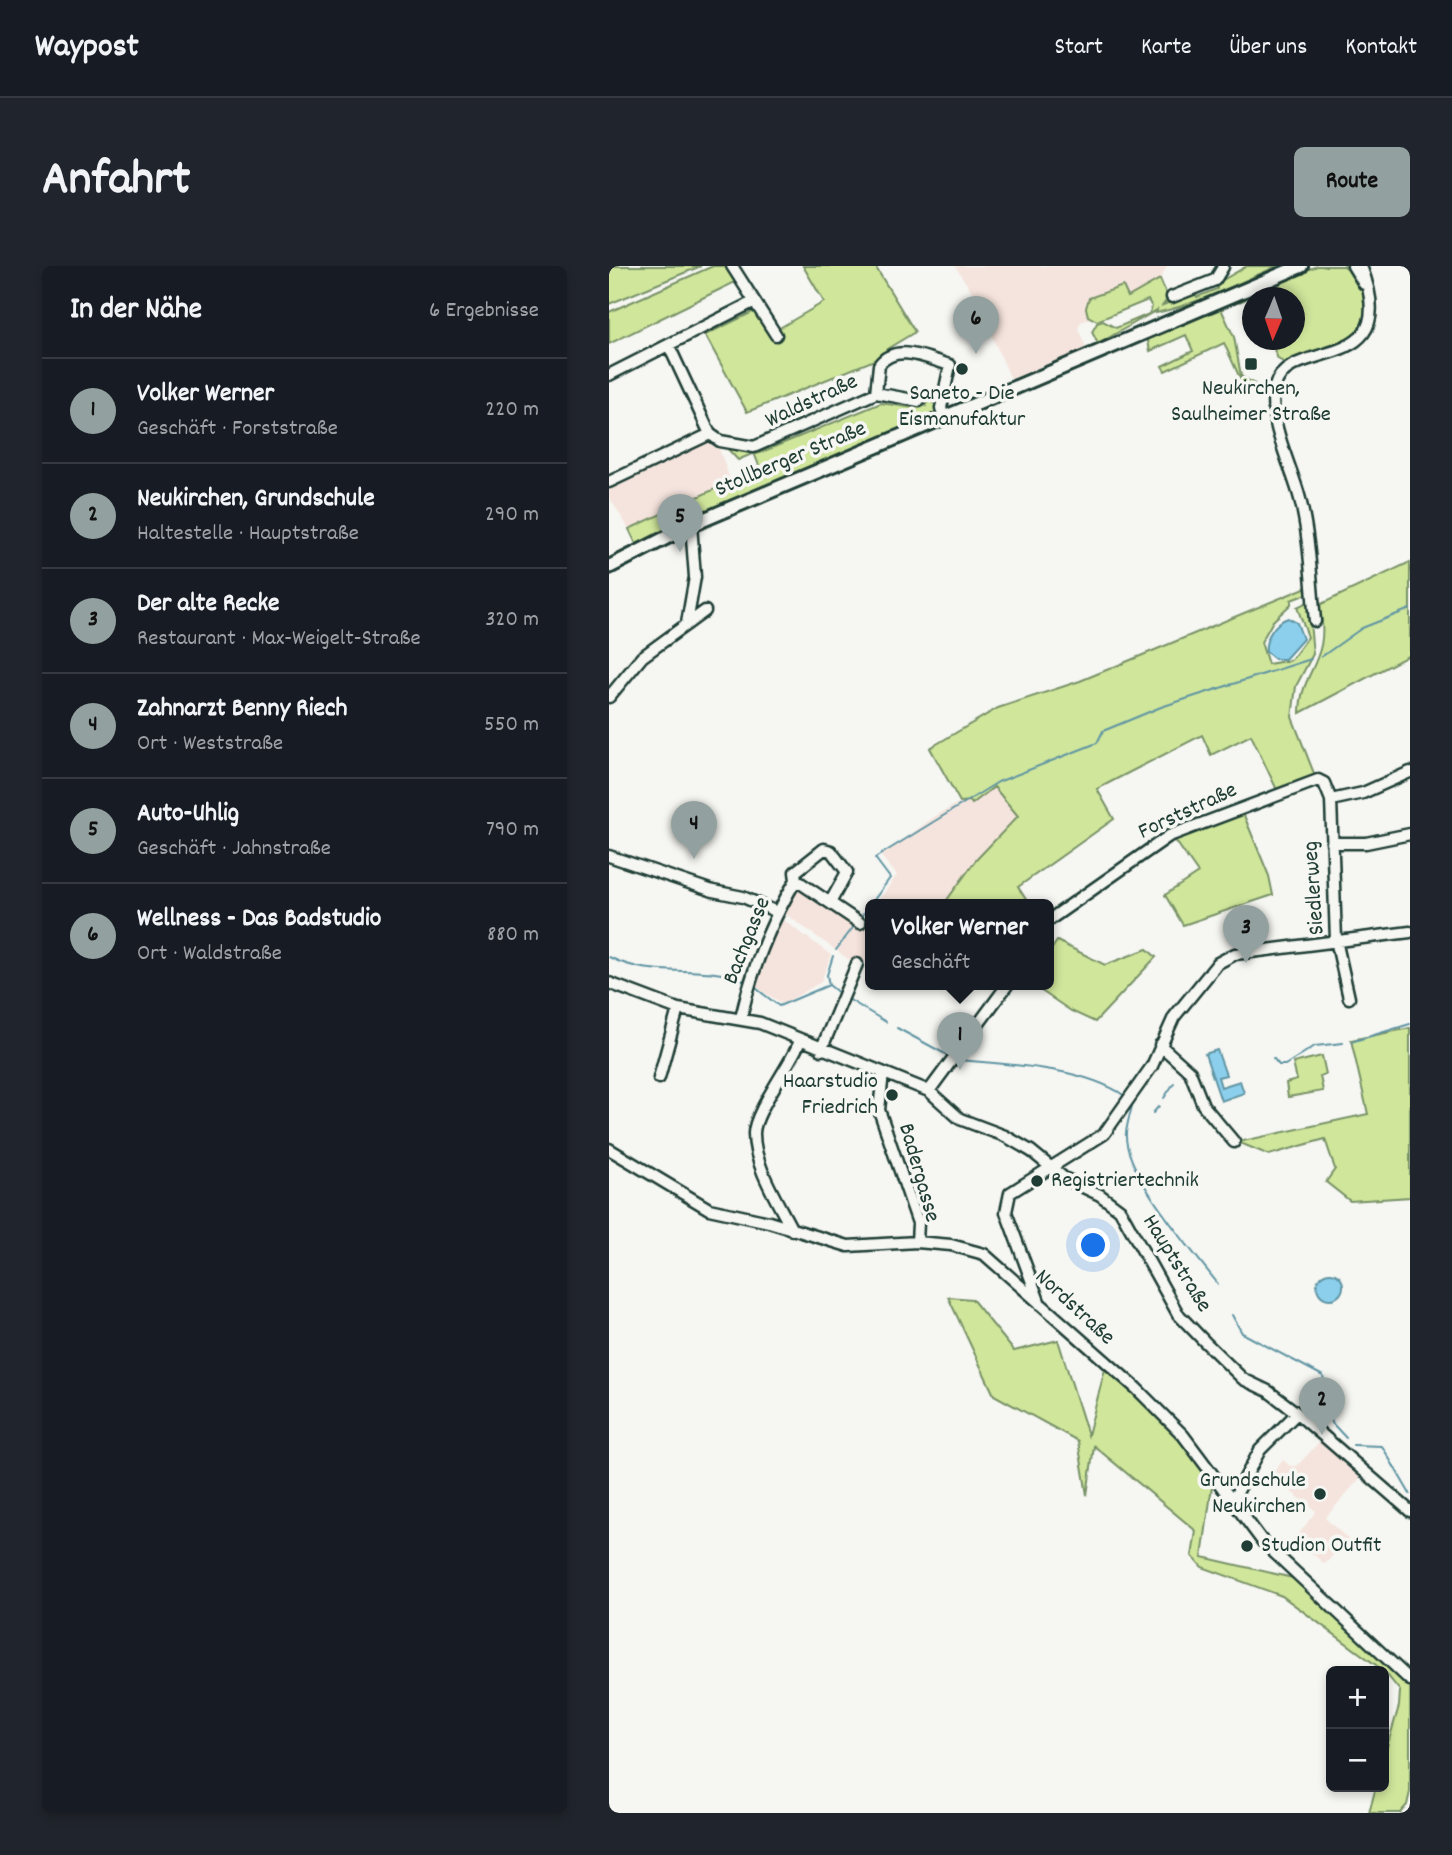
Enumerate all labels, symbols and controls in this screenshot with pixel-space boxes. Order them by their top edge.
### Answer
text: Waypost [35,25,139,72]
text: Start [1054,31,1103,65]
text: Karte [1141,31,1192,65]
text: Über uns [1230,31,1307,65]
text: Kontakt [1345,31,1417,65]
text: Anfahrt [42,147,190,217]
button: Route [1294,147,1410,217]
north arrow [1242,287,1305,350]
text: In der Nähe [70,290,202,333]
text: 6 Ergebnisse [429,295,539,328]
pin: 6 [953,296,999,354]
marker: Neukirchen, Saulheimer Straße [1243,356,1259,372]
marker: Saneto - Die Eismanufaktur [954,361,970,377]
street label: Waldstraße [760,366,864,438]
place label: Neukirchen, Saulheimer Straße [1171,373,1331,432]
text: Volker Werner [137,376,274,413]
place label: Saneto - Die Eismanufaktur [899,378,1026,437]
text: 1 [90,394,96,427]
text: 220 m [485,394,539,427]
text: Geschäft · Forststraße [137,413,338,446]
street label: Stollberger Straße [710,413,872,507]
text: Neukirchen, Grundschule [137,481,375,518]
pin: 5 [657,494,703,552]
text: 2 [88,499,98,532]
text: 290 m [485,499,539,532]
text: Haltestelle · Hauptstraße [137,518,359,551]
text: Der alte Recke [137,586,279,623]
text: 3 [88,604,98,637]
text: 320 m [485,604,539,637]
text: Restaurant · Max-Weigelt-Straße [137,623,421,656]
text: Zahnarzt Benny Riech [137,691,347,728]
text: 4 [88,709,98,742]
text: 550 m [484,709,539,742]
text: Ort · Weststraße [137,728,283,761]
street label: Forststraße [1133,775,1243,849]
text: Auto-Uhlig [137,796,239,833]
pin: 4 [671,801,717,859]
text: 5 [88,814,98,847]
text: 790 m [486,814,539,847]
text: Geschäft · Jahnstraße [137,833,331,866]
street label: Siedlerweg [1295,840,1335,936]
street label: Bachgasse [716,892,780,990]
popup [865,899,1054,990]
text: Wellness - Das Badstudio [137,901,381,938]
pin: 3 [1223,905,1269,963]
text: Volker Werner [891,910,1028,947]
text: 6 [87,919,99,952]
text: 880 m [487,919,539,952]
text: Ort · Waldstraße [137,938,282,971]
text: Geschäft [891,947,970,980]
pin: 1 [937,1012,983,1070]
place label: Haarstudio Friedrich [783,1066,878,1125]
marker: Haarstudio Friedrich [884,1087,900,1103]
street label: Badergasse [888,1120,948,1226]
place label: Registriertechnik [1051,1165,1199,1198]
marker: Registriertechnik [1029,1173,1045,1189]
street label: Hauptstraße [1133,1209,1219,1319]
your location [1076,1228,1110,1262]
street label: Nordstraße [1026,1262,1122,1354]
pin: 2 [1299,1377,1345,1435]
place label: Grundschule Neukirchen [1200,1465,1306,1524]
marker: Grundschule Neukirchen [1312,1486,1328,1502]
place label: Studion Outfit [1261,1530,1381,1563]
marker: Studion Outfit [1239,1538,1255,1554]
map controls [1326,1666,1389,1792]
button: + [1326,1666,1389,1729]
button: − [1326,1729,1389,1792]

